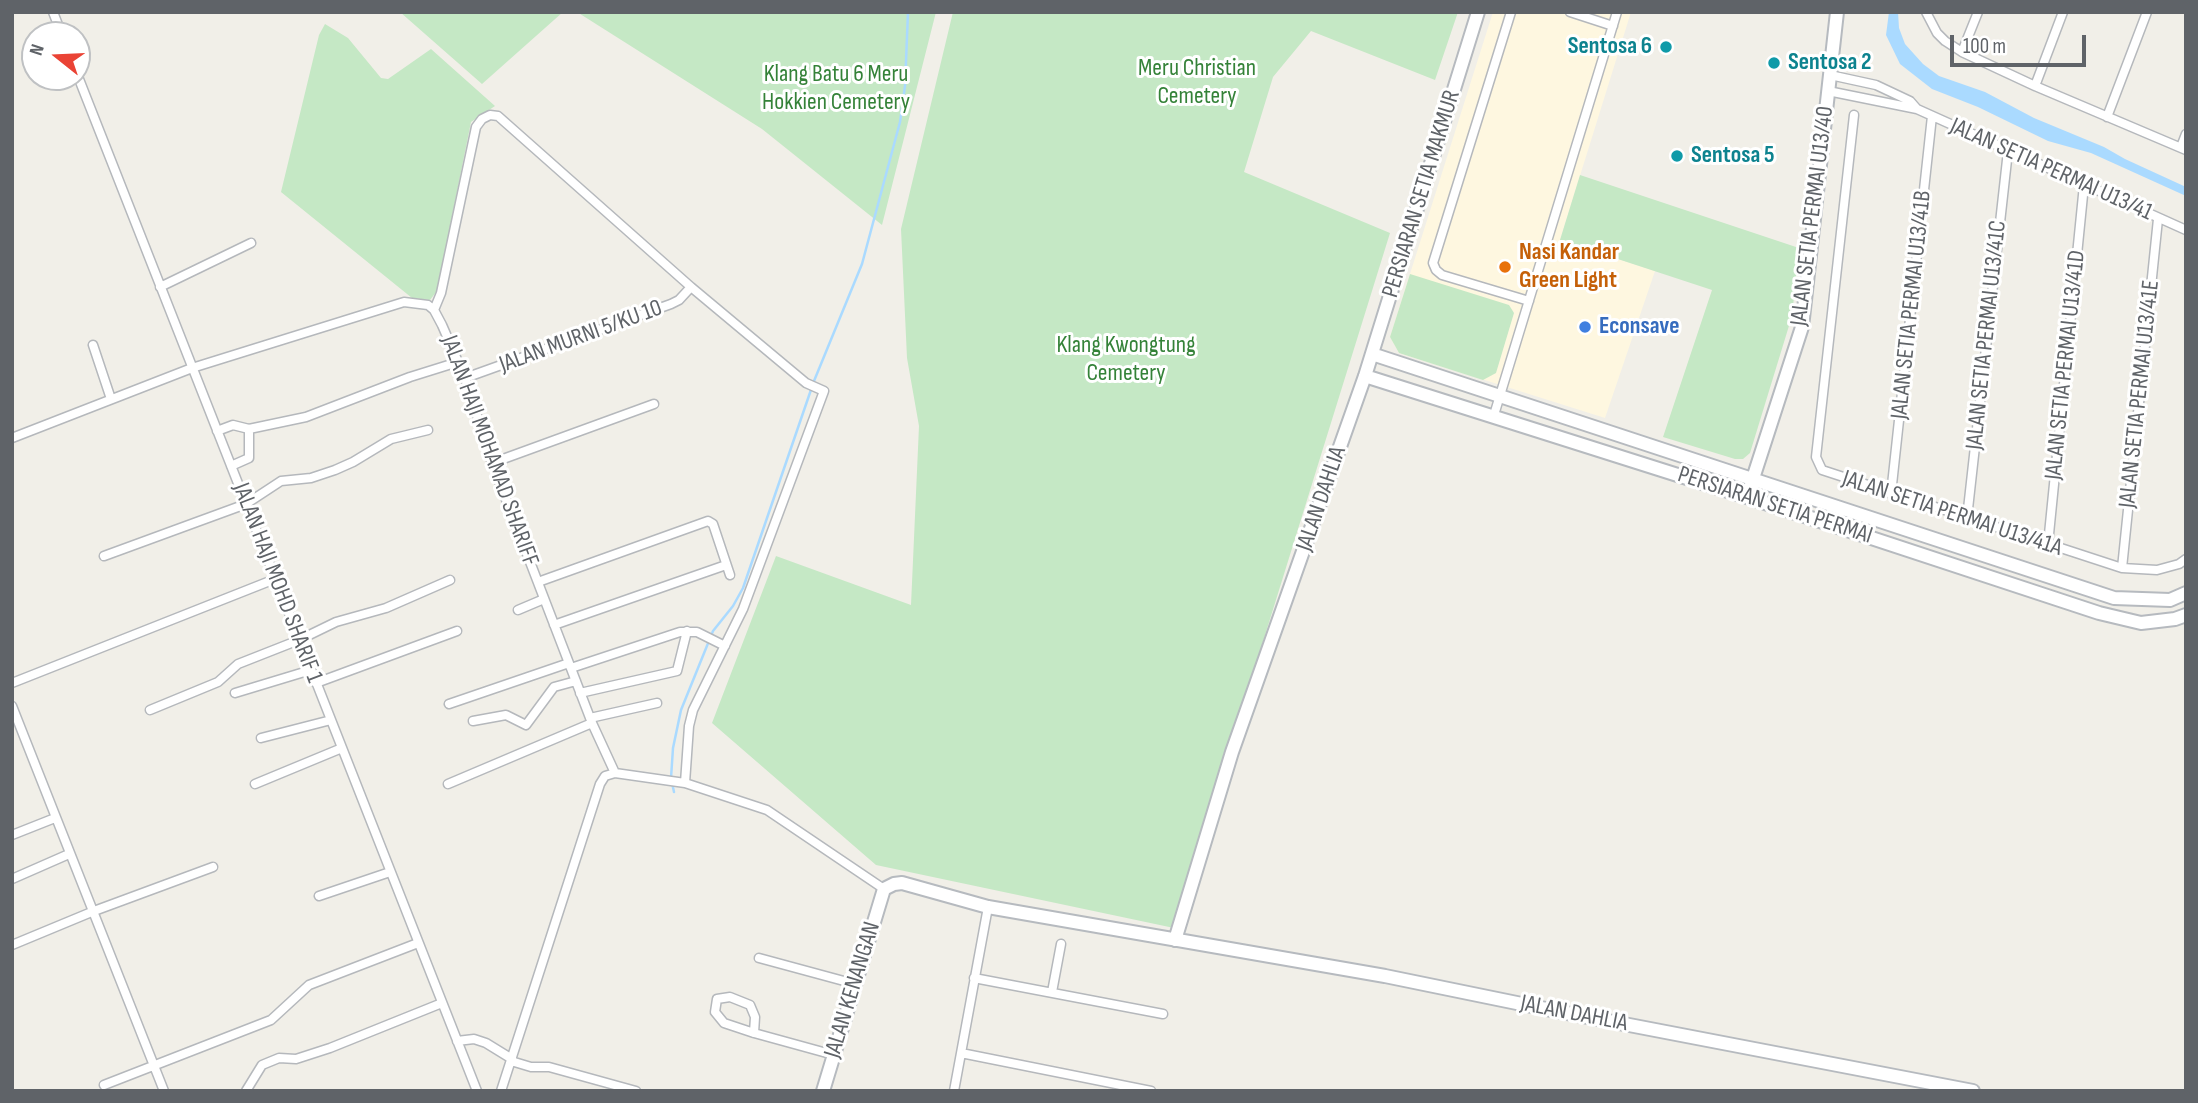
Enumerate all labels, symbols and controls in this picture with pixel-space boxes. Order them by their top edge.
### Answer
north arrow [21,21,91,91]
scale bar [1953,21,2090,65]
place label: Sentosa 6 [1568,33,1652,61]
text: 100 m [1963,34,2006,59]
marker: Sentosa 6 [1658,39,1674,55]
text: N [25,42,50,58]
place label: Sentosa 2 [1788,49,1871,77]
park label: Meru Christian Cemetery [1138,55,1256,111]
marker: Sentosa 2 [1766,55,1782,71]
park label: Klang Batu 6 Meru Hokkien Cemetery [762,61,910,117]
street label: PERSIARAN SETIA MAKMUR [1377,87,1467,301]
street label: JALAN SETIA PERMAI U13/40 [1785,105,1841,327]
street label: JALAN SETIA PERMAI U13/41 [1945,112,2157,228]
place label: Sentosa 5 [1691,142,1774,170]
marker: Sentosa 5 [1669,148,1685,164]
street label: JALAN SETIA PERMAI U13/41B [1886,189,1938,421]
street label: JALAN SETIA PERMAI U13/41C [1961,219,2013,451]
place label: Nasi Kandar Green Light [1519,239,1619,295]
street label: JALAN SETIA PERMAI U13/41D [2040,249,2092,481]
marker: Nasi Kandar Green Light [1497,259,1513,275]
street label: JALAN SETIA PERMAI U13/41E [2114,279,2166,509]
street label: JALAN MURNI 5/KU 10 [496,294,666,380]
place label: Econsave [1599,313,1679,341]
marker: Econsave [1577,319,1593,335]
street label: JALAN HAJI MOHAMAD SHARIFF [434,332,544,570]
park label: Klang Kwongtung Cemetery [1056,332,1196,388]
street label: JALAN DAHLIA [1291,443,1353,555]
street label: PERSIARAN SETIA PERMAI [1674,461,1876,551]
street label: JALAN SETIA PERMAI U13/41A [1838,465,2066,563]
street label: JALAN HAJI MOHD SHARIF 1 [226,479,328,687]
street label: JALAN KENANGAN [819,919,887,1061]
street label: JALAN DAHLIA [1518,990,1630,1038]

